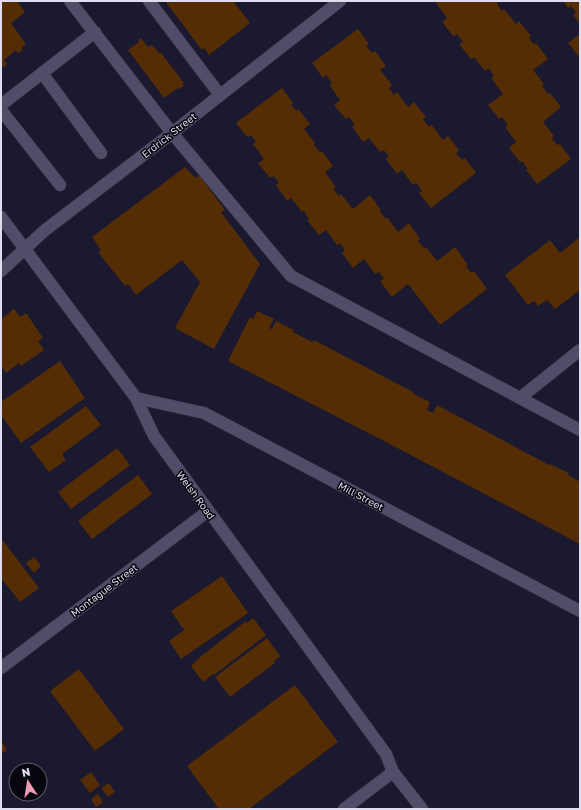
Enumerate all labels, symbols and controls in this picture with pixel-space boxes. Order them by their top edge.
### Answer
street label: Erdrick Street [139,110,199,160]
street label: Welsh Road [174,469,218,521]
street label: Mill Street [336,479,386,513]
street label: Montague Street [68,561,140,619]
north arrow [8,762,48,802]
text: N [20,765,31,779]

